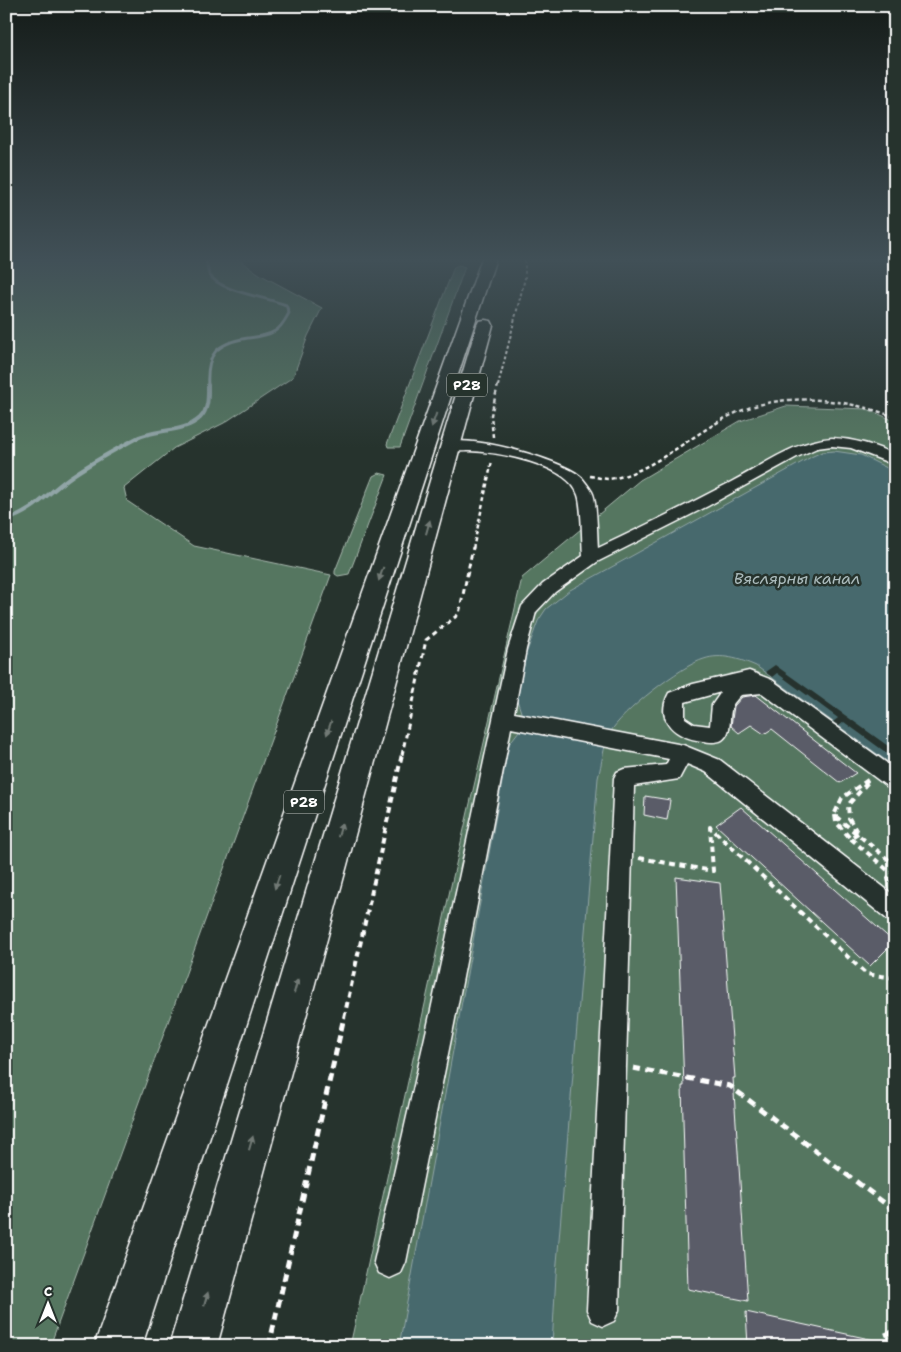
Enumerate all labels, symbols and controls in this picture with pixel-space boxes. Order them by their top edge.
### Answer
road number: Р28 [447,374,487,396]
one-way arrow [430,413,437,428]
one-way arrow [425,520,433,535]
one-way arrow [377,567,385,582]
water label: Вяслярны канал [734,568,860,589]
one-way arrow [325,721,333,736]
road number: Р28 [284,790,324,814]
one-way arrow [337,823,345,838]
one-way arrow [272,874,280,889]
one-way arrow [292,979,300,994]
one-way arrow [247,1135,255,1150]
north arrow [22,1280,72,1330]
text: С [44,1282,52,1300]
one-way arrow [202,1291,210,1306]

